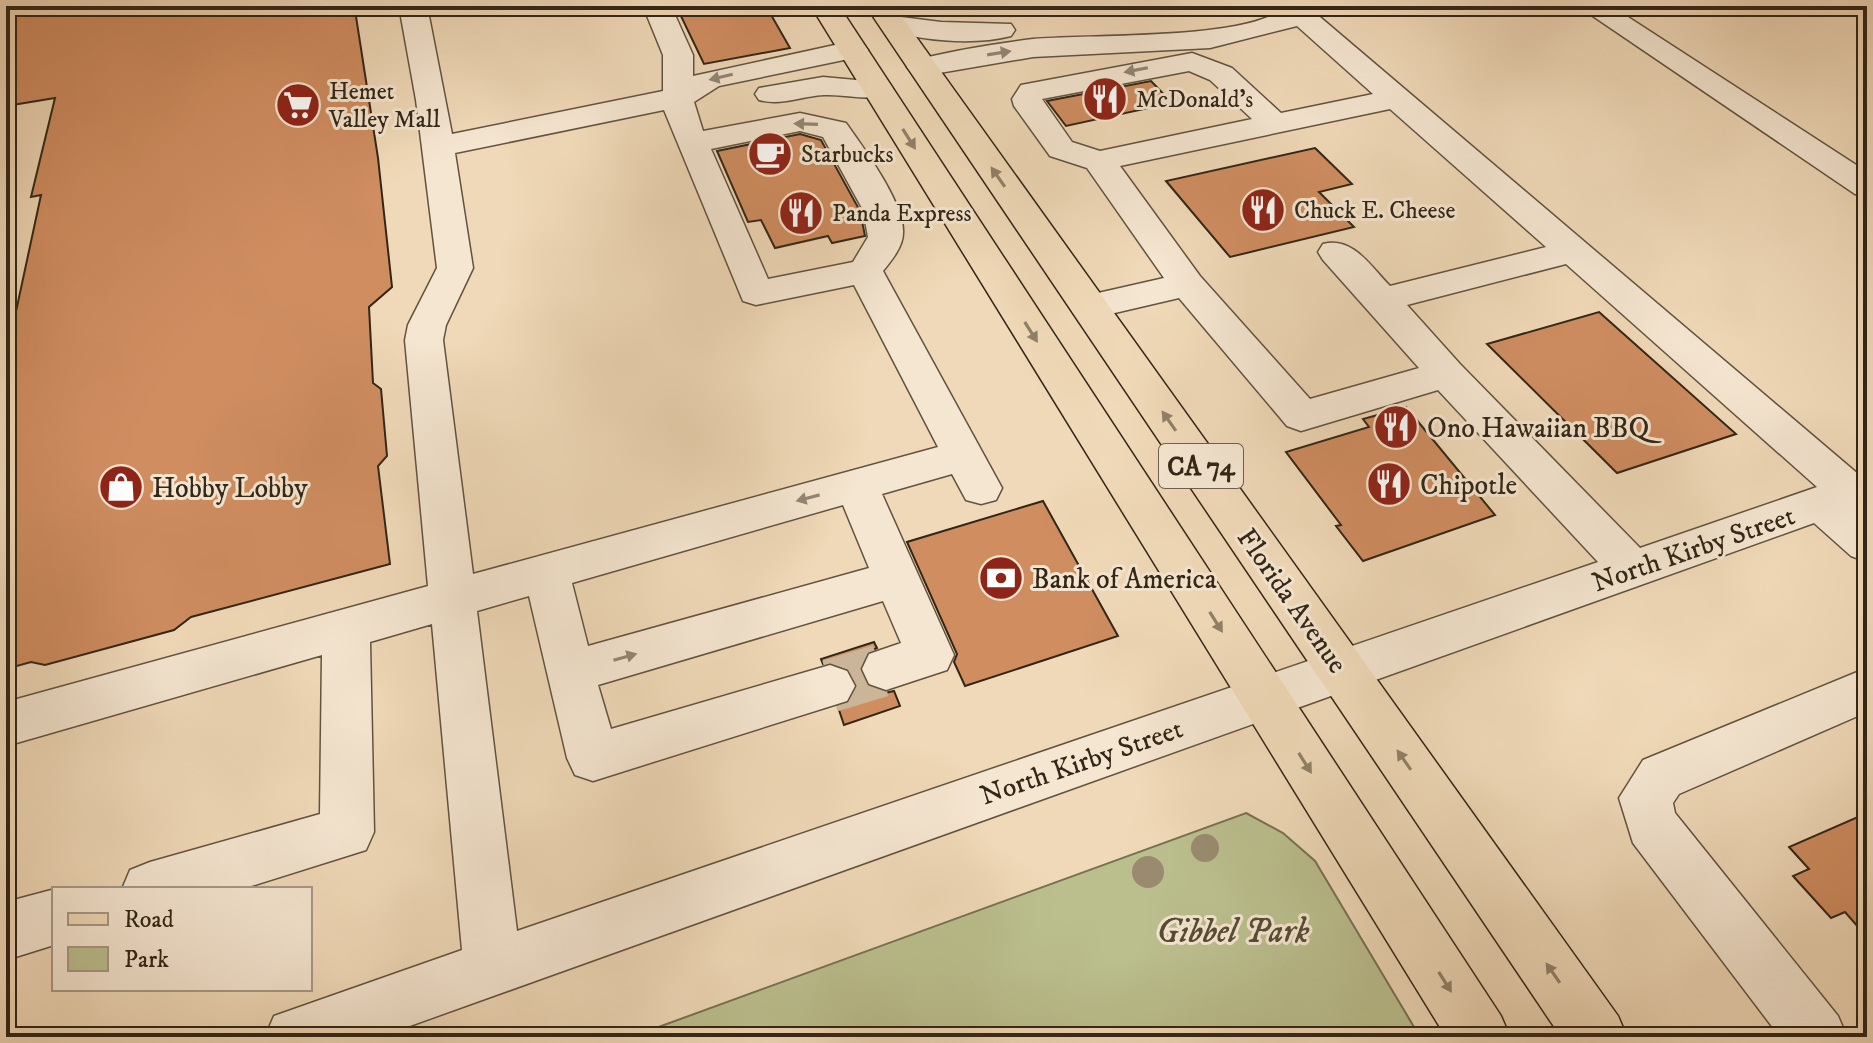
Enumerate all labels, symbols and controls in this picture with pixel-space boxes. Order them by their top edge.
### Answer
one-way arrow [987,47,1012,59]
one-way arrow [1123,65,1148,77]
one-way arrow [709,71,734,84]
restaurant icon: McDonald's [1081,75,1129,123]
place label: Hemet Valley Mall [328,77,441,135]
supermarket icon: Hemet Valley Mall [274,81,322,129]
place label: McDonald's [1136,85,1253,115]
one-way arrow [793,117,818,130]
one-way arrow [902,128,916,150]
cafe icon: Starbucks [746,130,794,178]
place label: Starbucks [801,140,893,170]
one-way arrow [991,166,1006,187]
restaurant icon: Chuck E. Cheese [1239,186,1287,234]
restaurant icon: Panda Express [777,189,825,237]
place label: Chuck E. Cheese [1294,196,1456,226]
place label: Panda Express [832,199,972,229]
one-way arrow [1024,321,1038,343]
restaurant icon: Ono Hawaiian BBQ [1372,403,1420,451]
one-way arrow [1162,411,1177,432]
place label: Ono Hawaiian BBQ [1427,411,1662,446]
road number: CA 74 [1159,444,1243,488]
restaurant icon: Chipotle [1365,460,1413,508]
shop icon: Hobby Lobby [97,463,145,511]
place label: Chipotle [1420,468,1517,503]
place label: Hobby Lobby [152,471,308,506]
one-way arrow [795,493,820,505]
street label: North Kirby Street [1588,498,1799,600]
street label: Florida Avenue [1229,522,1355,680]
bank icon: Bank of America [977,554,1025,602]
place label: Bank of America [1032,562,1217,597]
one-way arrow [1208,611,1222,633]
one-way arrow [614,650,638,663]
street label: North Kirby Street [976,711,1187,813]
one-way arrow [1397,749,1412,770]
one-way arrow [1298,752,1313,773]
legend [52,887,312,991]
text: Road [124,905,174,935]
park label: Gibbel Park [1156,911,1310,953]
text: Park [124,945,169,975]
one-way arrow [1546,962,1561,983]
one-way arrow [1437,971,1451,993]

